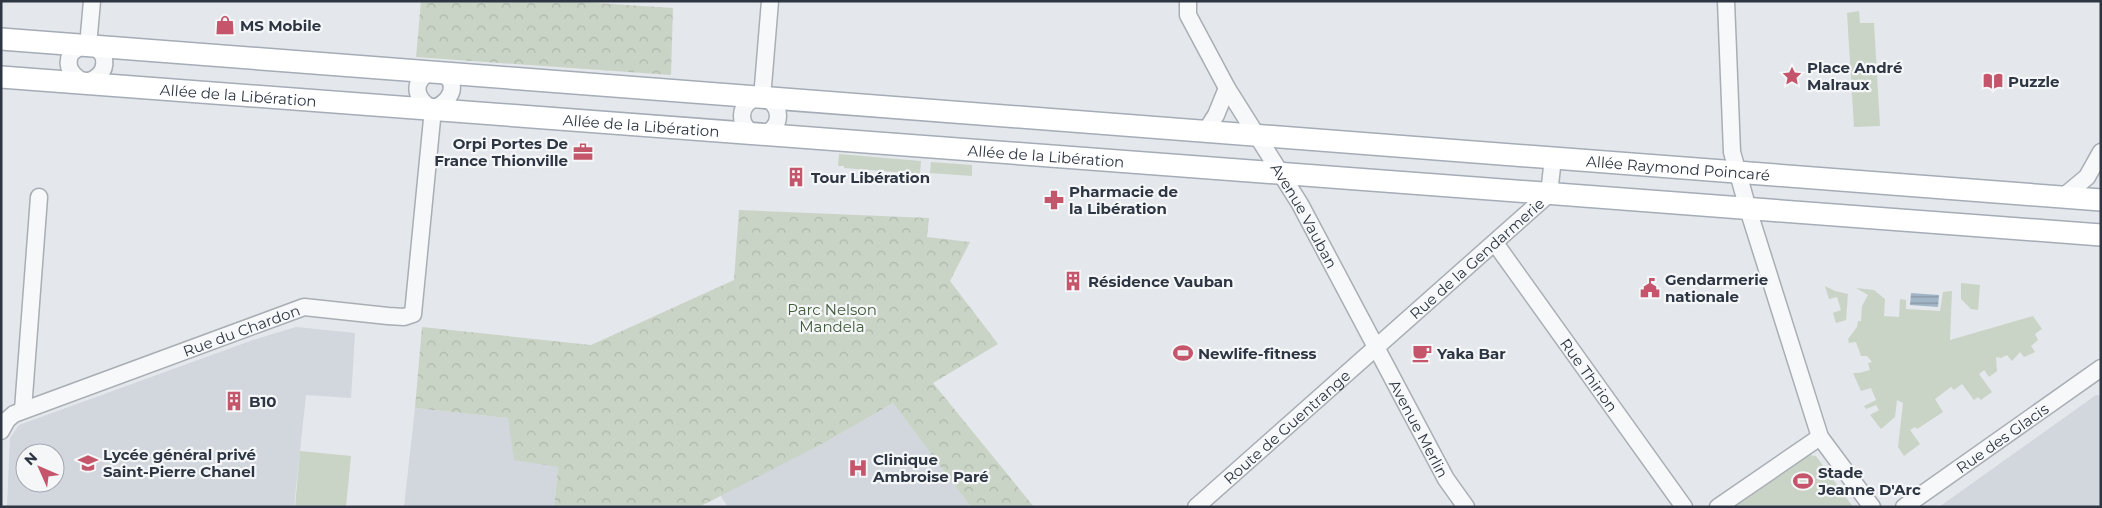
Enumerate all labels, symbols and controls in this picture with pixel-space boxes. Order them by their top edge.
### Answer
shop icon: MS Mobile [214,14,236,36]
place label: MS Mobile [240,16,321,35]
place label: Place André Malraux [1807,58,1902,94]
place icon: Place André Malraux [1781,65,1803,87]
library icon: Puzzle [1982,70,2004,92]
place label: Puzzle [2008,72,2060,91]
street label: Allée de la Libération [159,79,317,110]
street label: Allée de la Libération [562,110,720,141]
place label: Orpi Portes De France Thionville [434,134,568,170]
street label: Allée de la Libération [967,140,1125,171]
office icon: Orpi Portes De France Thionville [572,141,594,163]
street label: Allée Raymond Poincaré [1585,151,1771,184]
street label: Avenue Vauban [1267,159,1342,271]
building icon: Tour Libération [785,166,807,188]
place label: Tour Libération [811,168,930,187]
place label: Pharmacie de la Libération [1069,182,1178,218]
pharmacy icon: Pharmacie de la Libération [1043,189,1065,211]
street label: Rue de la Gendarmerie [1405,193,1548,323]
building icon: Résidence Vauban [1062,270,1084,292]
place label: Gendarmerie nationale [1665,270,1768,306]
place label: Résidence Vauban [1088,272,1233,291]
public building icon: Gendarmerie nationale [1639,277,1661,299]
street label: Rue du Chardon [180,300,302,360]
park label: Parc Nelson Mandela [787,300,877,336]
street label: Rue Thirion [1556,334,1622,415]
sports icon: Newlife-fitness [1172,342,1194,364]
cafe icon: Yaka Bar [1411,342,1433,364]
place label: Newlife-fitness [1198,344,1317,363]
place label: Yaka Bar [1436,344,1506,363]
street label: Route de Guentrange [1219,366,1354,488]
street label: Avenue Merlin [1385,376,1453,481]
building icon: B10 [223,390,245,412]
place label: B10 [249,392,277,411]
street label: Rue des Glacis [1952,399,2052,477]
north arrow [15,443,65,493]
place label: Lycée général privé Saint-Pierre Chanel [103,445,256,481]
text: N [20,448,41,469]
place label: Clinique Ambroise Paré [872,450,989,486]
school or university icon: Lycée général privé Saint-Pierre Chanel [77,452,99,474]
hospital icon: Clinique Ambroise Paré [847,457,869,479]
place label: Stade Jeanne D'Arc [1817,463,1921,499]
sports icon: Stade Jeanne D'Arc [1792,470,1814,492]

